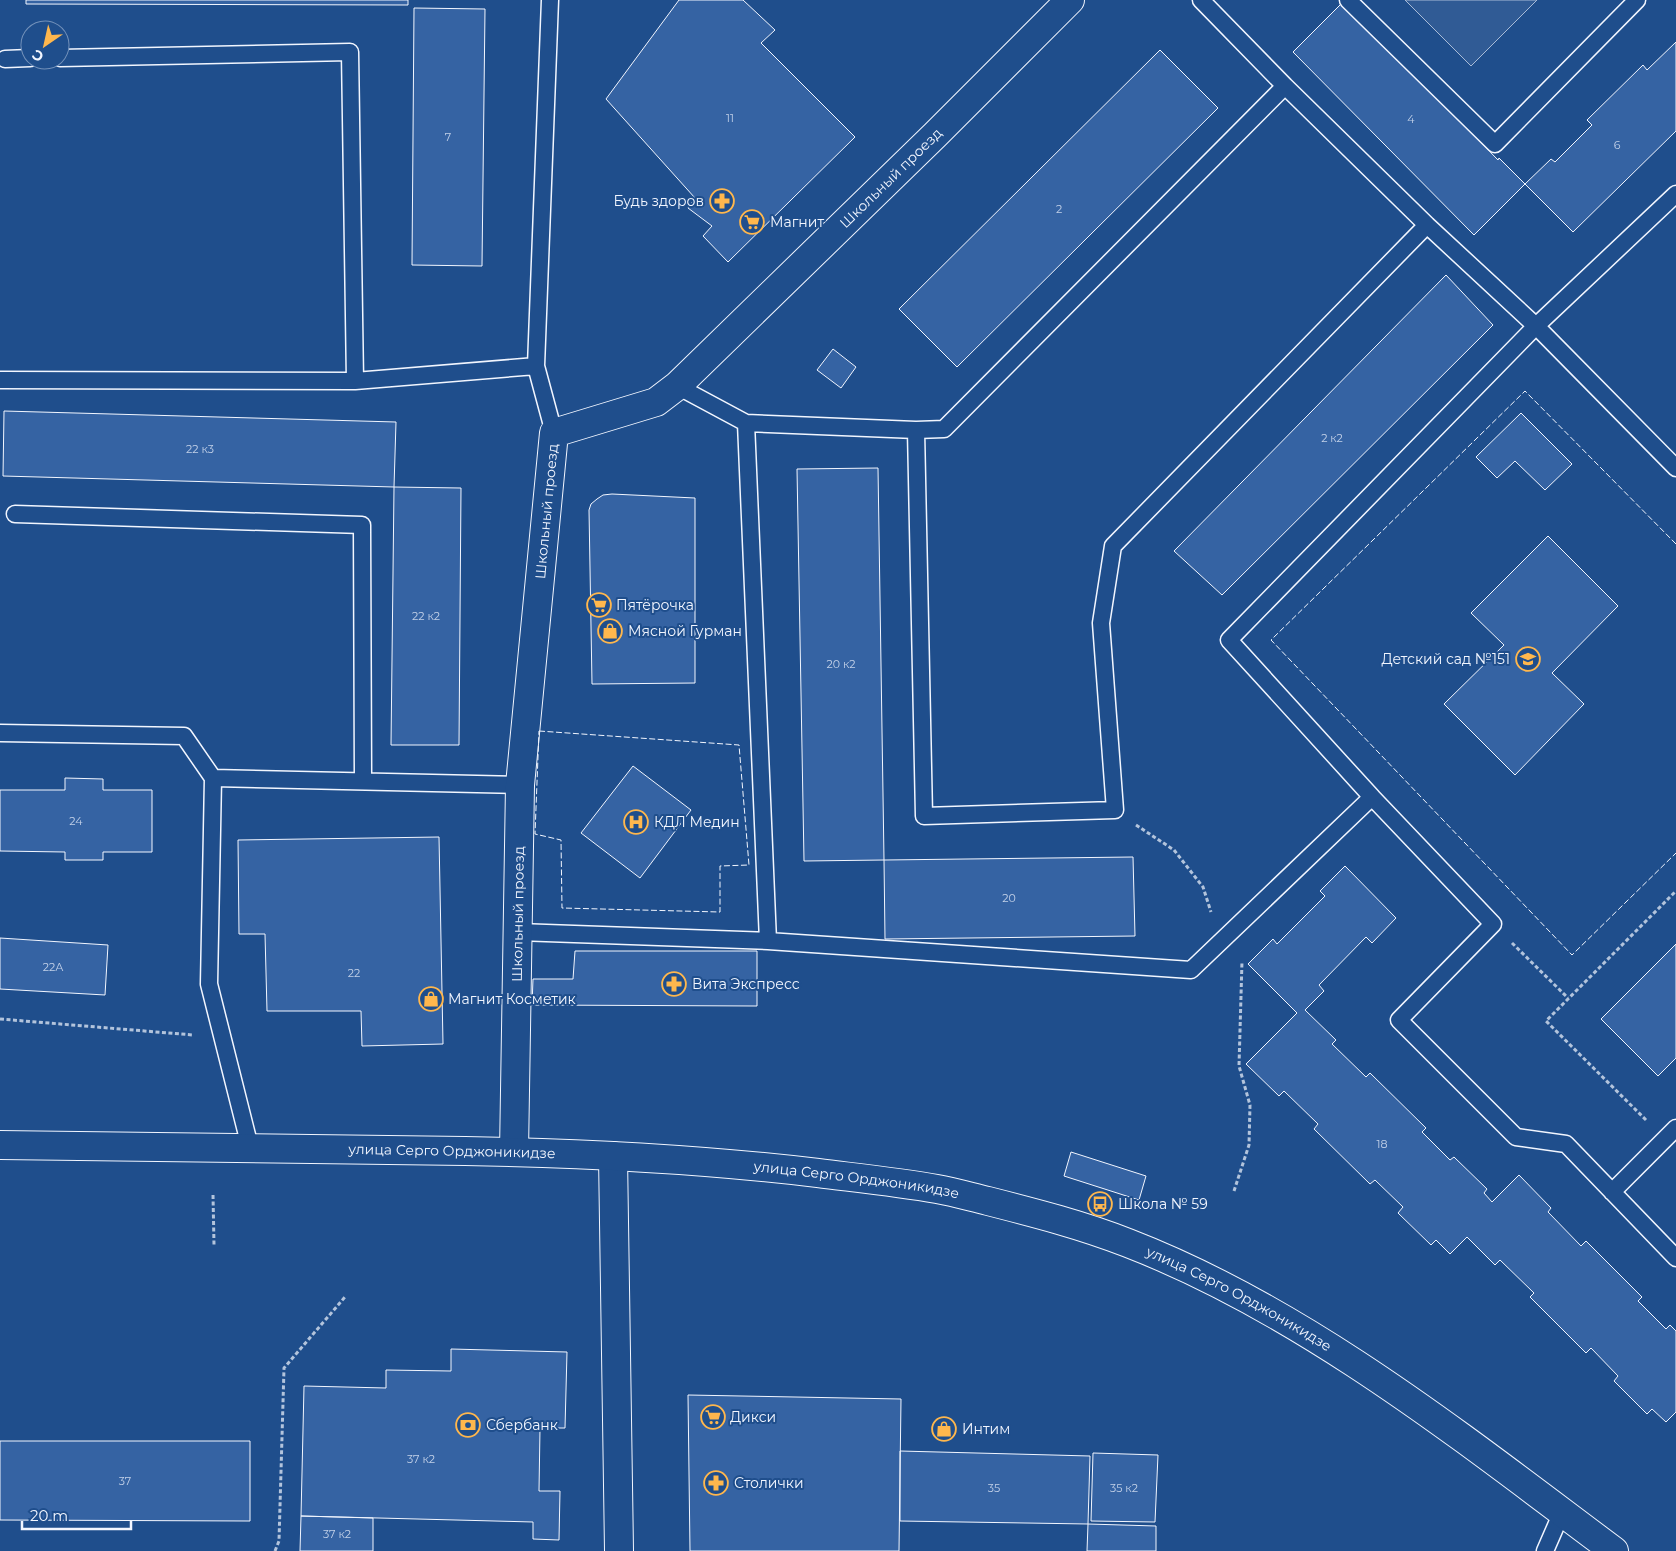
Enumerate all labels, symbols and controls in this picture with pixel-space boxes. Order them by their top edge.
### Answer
north arrow [20,20,70,70]
text: С [28,45,47,66]
house number: 11 [726,111,734,125]
house number: 4 [1407,112,1415,126]
street label: Школьный проезд [836,124,946,232]
house number: 7 [445,130,451,144]
house number: 6 [1614,138,1621,152]
pharmacy icon: Будь здоров [709,188,735,214]
place label: Будь здоров [613,192,704,210]
house number: 2 [1056,202,1062,216]
supermarket icon: Магнит [739,209,765,235]
place label: Магнит [770,213,824,231]
house number: 2 к2 [1321,431,1343,445]
house number: 22 к3 [186,442,214,456]
street label: Школьный проезд [531,443,562,580]
supermarket icon: Пятёрочка [586,592,612,618]
place label: Пятёрочка [616,596,694,614]
house number: 22 к2 [412,609,440,623]
shop icon: Мясной Гурман [597,618,623,644]
place label: Мясной Гурман [628,622,742,640]
school or university icon: Детский сад №151 [1515,646,1541,672]
place label: Детский сад №151 [1381,650,1510,668]
house number: 20 к2 [827,657,855,671]
hospital icon: КДЛ Медин [623,809,649,835]
place label: КДЛ Медин [654,813,740,831]
house number: 24 [69,814,83,828]
street label: Школьный проезд [508,846,528,982]
house number: 20 [1002,891,1016,905]
house number: 22А [43,960,64,974]
house number: 22 [348,966,360,980]
pharmacy icon: Вита Экспресс [661,971,687,997]
place label: Вита Экспресс [692,975,800,993]
shop icon: Магнит Косметик [418,986,444,1012]
place label: Магнит Косметик [448,990,576,1008]
house number: 18 [1377,1137,1388,1151]
street label: улица Серго Орджоникидзе [347,1140,556,1162]
street label: улица Серго Орджоникидзе [752,1157,961,1203]
bus stop icon: Школа № 59 [1087,1191,1113,1217]
place label: Школа № 59 [1118,1195,1208,1213]
street label: улица Серго Орджоникидзе [1143,1242,1335,1355]
supermarket icon: Дикси [700,1404,726,1430]
place label: Дикси [730,1408,776,1426]
bank icon: Сбербанк [455,1412,481,1438]
place label: Сбербанк [486,1416,558,1434]
shop icon: Интим [931,1416,957,1442]
place label: Интим [962,1420,1010,1438]
house number: 37 к2 [407,1452,435,1466]
pharmacy icon: Столички [703,1470,729,1496]
house number: 37 [119,1474,131,1488]
place label: Столички [734,1474,804,1492]
house number: 35 [988,1481,1000,1495]
house number: 35 к2 [1110,1481,1138,1495]
scale bar [22,1498,131,1530]
text: 20 m [30,1506,68,1525]
house number: 37 к2 [323,1527,351,1541]

